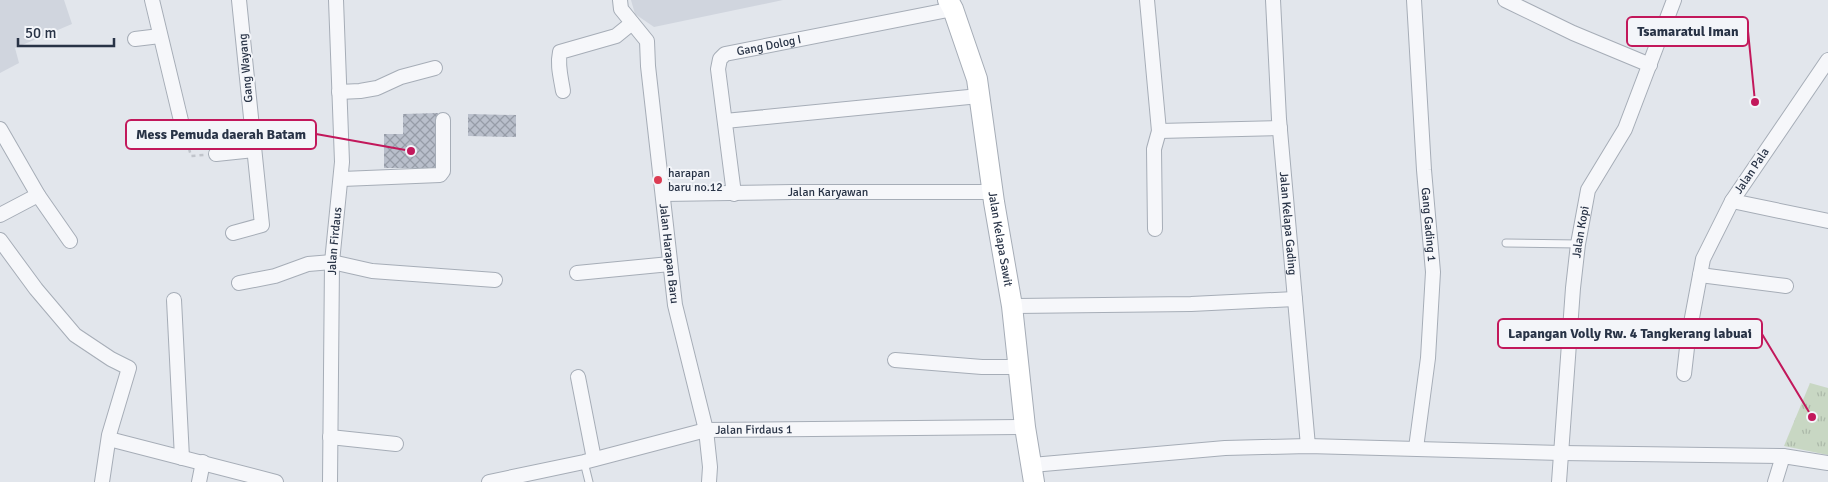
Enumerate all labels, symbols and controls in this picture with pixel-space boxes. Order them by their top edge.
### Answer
scale bar [18,15,114,47]
callout: Tsamaratul Iman [1627,17,1748,46]
text: Tsamaratul Iman [1637,23,1739,40]
text: 50 m [25,24,56,42]
street label: Gang Dolog I [735,32,802,59]
street label: Gang Wayang [236,33,256,103]
callout: Mess Pemuda daerah Batam [126,120,316,149]
text: Mess Pemuda daerah Batam [136,126,306,143]
street label: Jalan Pala [1731,145,1773,197]
place label: harapan baru no.12 [668,166,723,195]
street label: Jalan Kelapa Gading [1276,171,1300,276]
marker: harapan baru no.12 [652,174,664,186]
street label: Jalan Karyawan [788,185,868,200]
street label: Gang Gading 1 [1418,187,1440,262]
street label: Jalan Kelapa Sawit [985,190,1016,288]
street label: Jalan Harapan Baru [656,203,682,304]
street label: Jalan Kopi [1569,205,1592,259]
street label: Jalan Firdaus [324,206,345,275]
callout: Lapangan Volly Rw. 4 Tangkerang labuai [1498,319,1762,348]
text: Lapangan Volly Rw. 4 Tangkerang labuai [1508,325,1752,342]
street label: Jalan Firdaus 1 [715,422,792,437]

